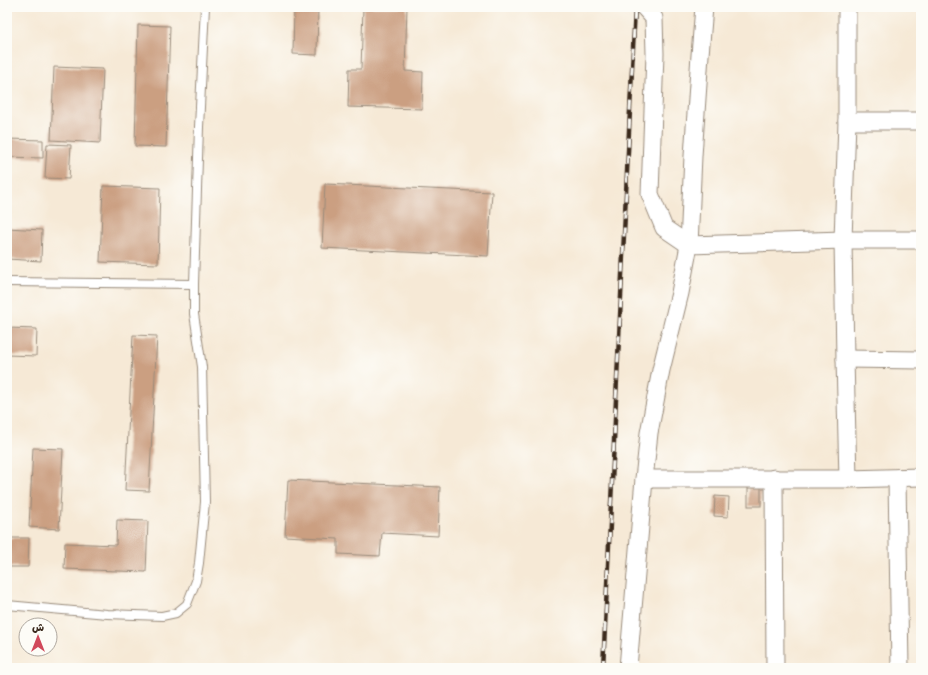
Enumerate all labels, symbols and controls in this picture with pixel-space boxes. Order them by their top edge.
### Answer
north arrow [18,617,58,657]
text: ش [32,623,44,635]

